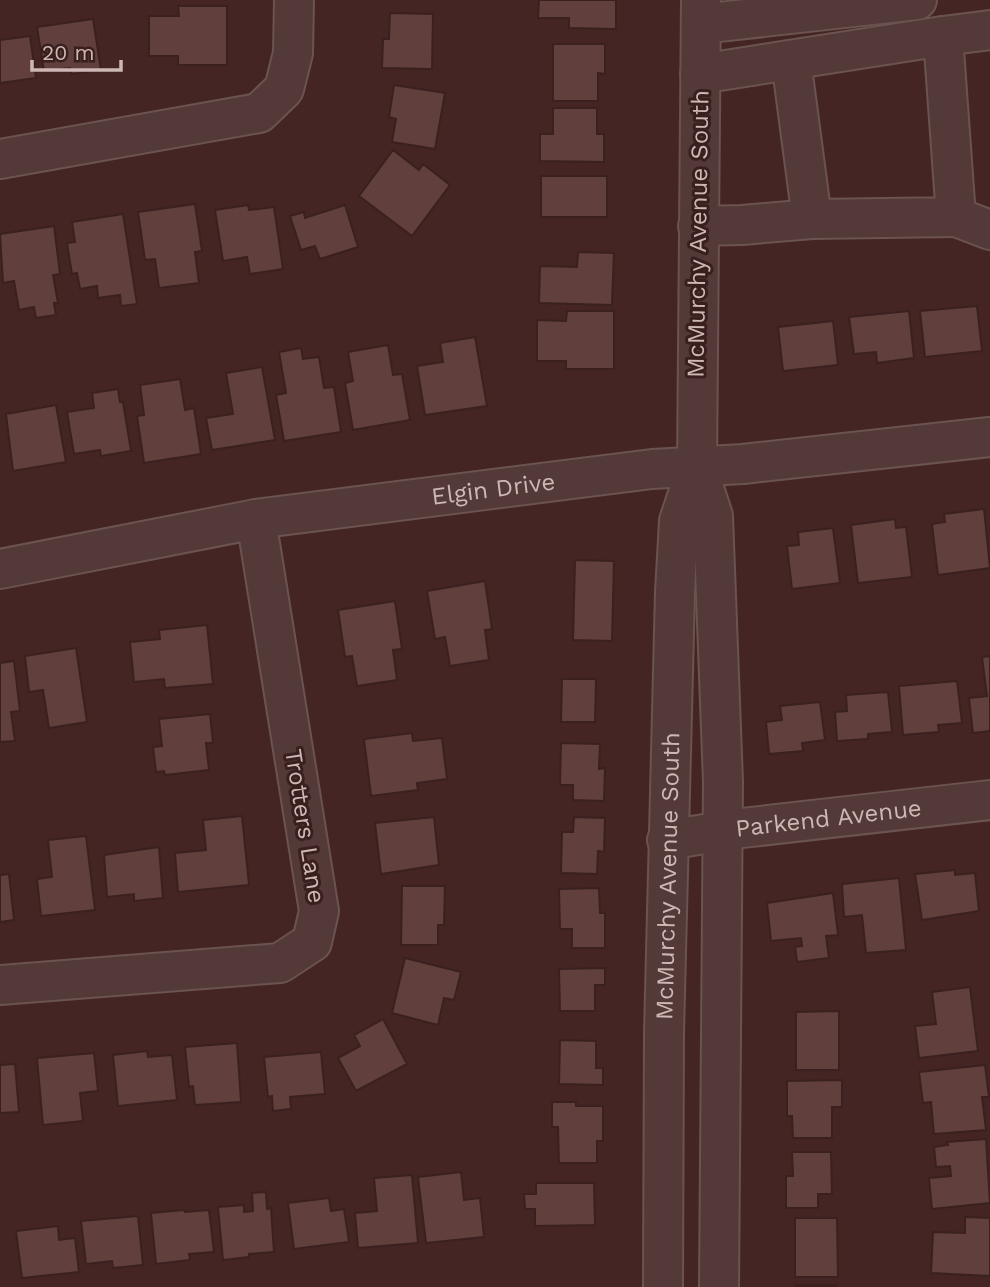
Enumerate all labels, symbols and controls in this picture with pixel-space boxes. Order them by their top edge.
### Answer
scale bar [32,28,121,72]
text: 20 m [42,40,94,65]
street label: McMurchy Avenue South [681,90,715,378]
street label: Elgin Drive [430,467,557,511]
street label: McMurchy Avenue South [650,732,686,1020]
street label: Trotters Lane [279,747,331,905]
street label: Parkend Avenue [734,794,923,843]

